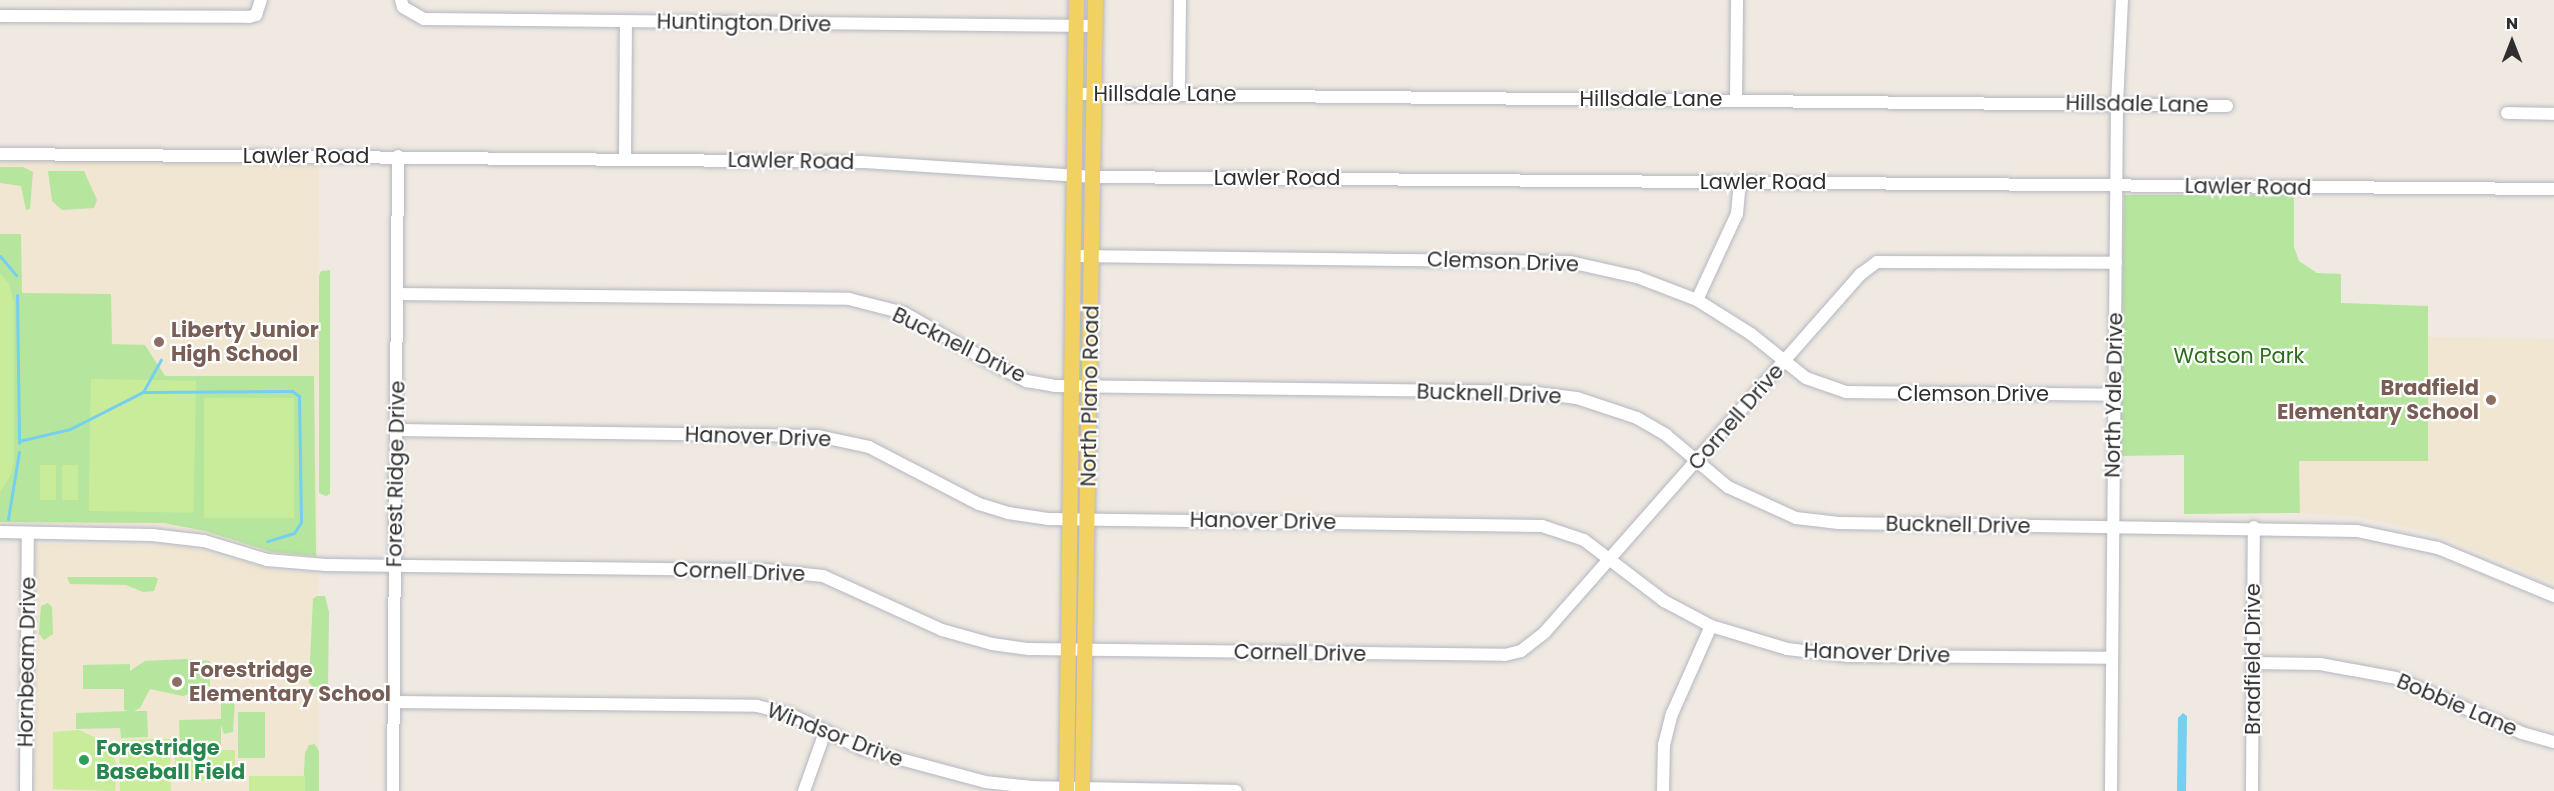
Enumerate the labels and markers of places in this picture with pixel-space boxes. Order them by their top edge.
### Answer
place label: Liberty Junior High School [171,317,319,367]
marker: Liberty Junior High School [152,335,166,349]
place label: Bradfield Elementary School [2277,375,2479,425]
marker: Bradfield Elementary School [2484,393,2498,407]
place label: Forestridge Elementary School [189,657,391,707]
marker: Forestridge Elementary School [170,675,184,689]
place label: Forestridge Baseball Field [96,735,245,785]
marker: Forestridge Baseball Field [77,753,91,767]

